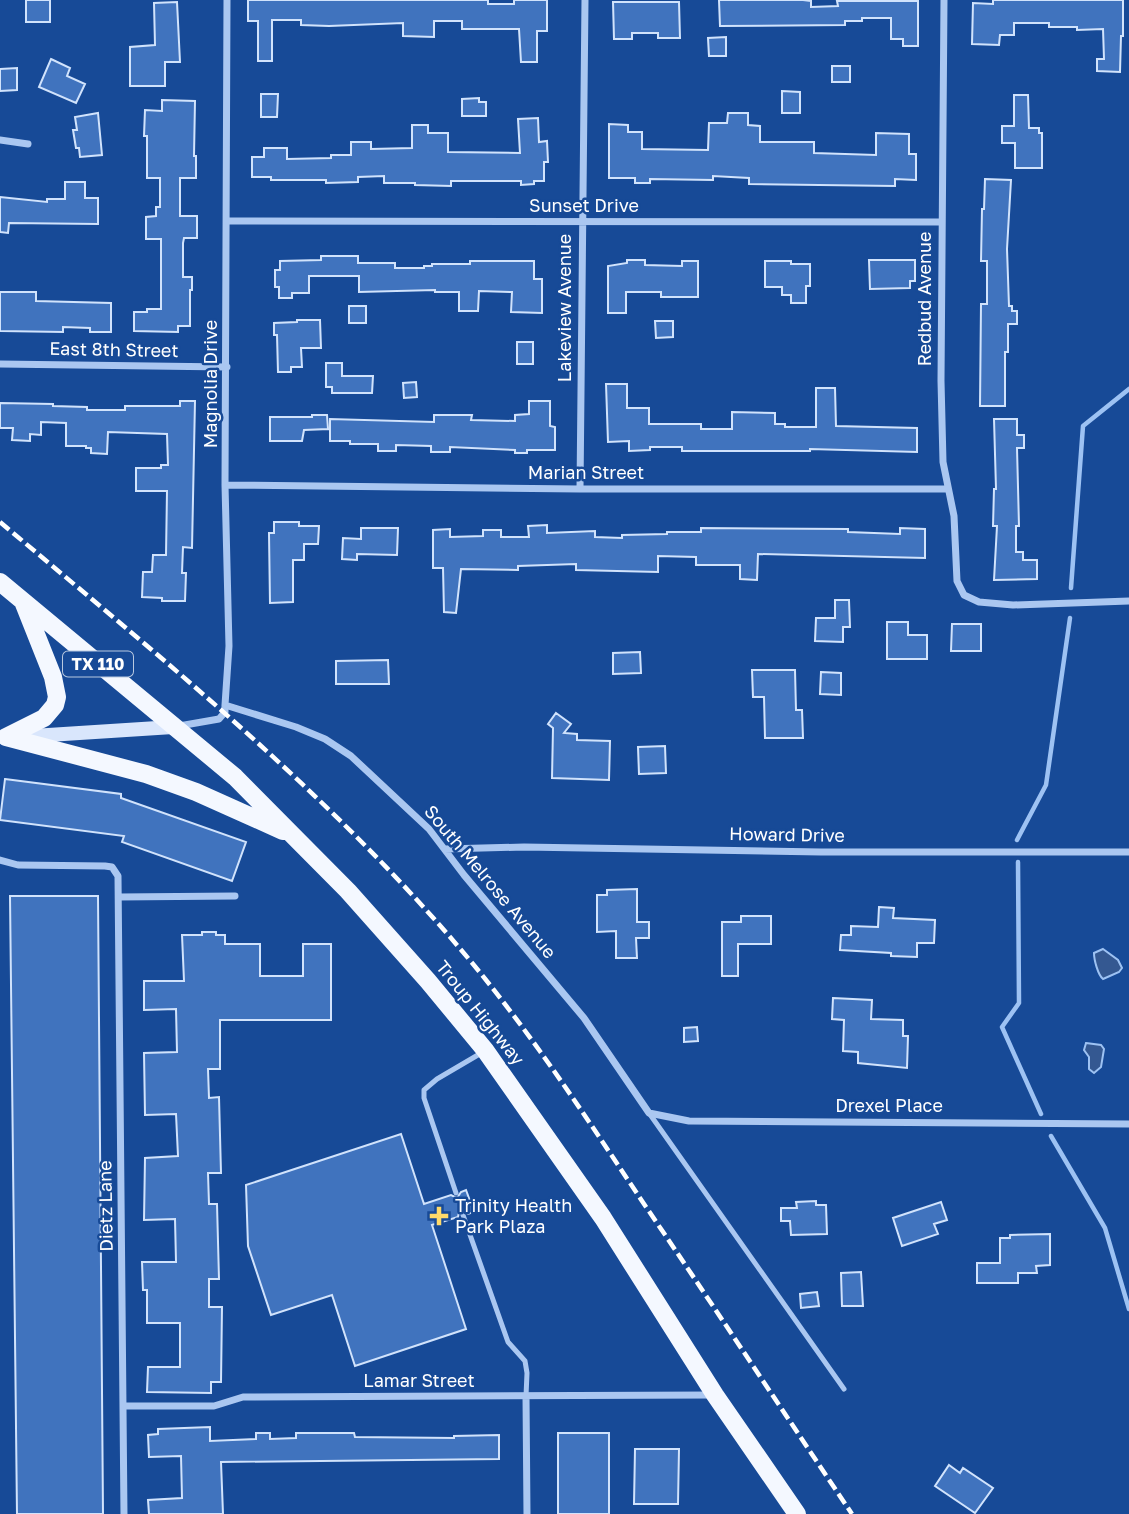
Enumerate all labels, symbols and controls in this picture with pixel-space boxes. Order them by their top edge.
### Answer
street label: Sunset Drive [529,194,639,216]
street label: Redbud Avenue [913,232,935,366]
street label: Lakeview Avenue [553,234,575,382]
street label: Magnolia Drive [199,320,221,448]
street label: East 8th Street [49,337,179,361]
street label: Marian Street [528,461,644,483]
road number: TX 110 [63,652,133,677]
street label: South Melrose Avenue [420,800,561,962]
street label: Howard Drive [729,822,845,846]
street label: Troup Highway [432,956,530,1069]
street label: Drexel Place [835,1094,943,1116]
street label: Dietz Lane [93,1160,117,1252]
place label: Trinity Health Park Plaza [455,1194,572,1237]
marker: Trinity Health Park Plaza [429,1206,449,1226]
street label: Lamar Street [363,1369,475,1391]

